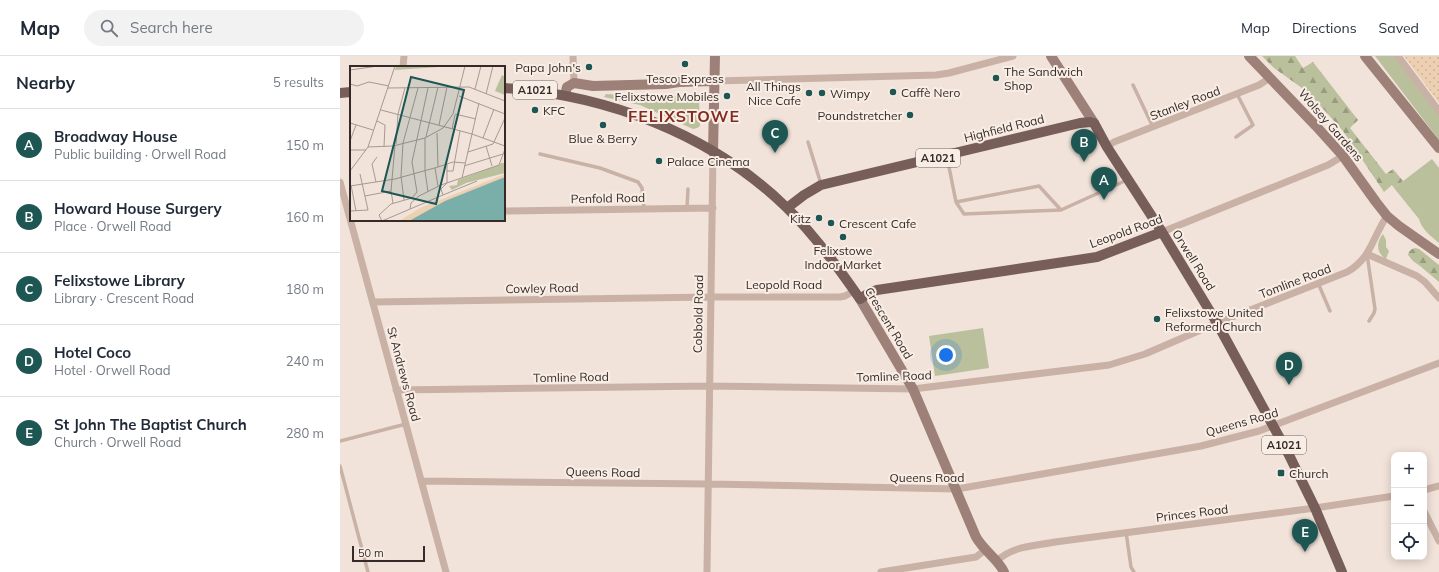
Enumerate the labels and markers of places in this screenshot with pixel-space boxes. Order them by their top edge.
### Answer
marker: Tesco Express [680,59,690,69]
place label: Papa John's [515,60,581,75]
marker: Papa John's [584,62,594,72]
place label: The Sandwich Shop [1004,64,1083,93]
place label: Tesco Express [646,71,724,86]
marker: The Sandwich Shop [991,73,1001,83]
place label: All Things Nice Cafe [746,79,801,108]
place label: Caffè Nero [901,85,960,100]
place label: Wimpy [830,86,871,101]
marker: Caffè Nero [888,87,898,97]
marker: All Things Nice Cafe [804,88,814,98]
marker: Wimpy [817,88,827,98]
place label: Felixstowe Mobiles [615,89,719,104]
marker: Felixstowe Mobiles [722,91,732,101]
place label: KFC [543,103,565,118]
marker: KFC [530,105,540,115]
place label: Poundstretcher [818,108,903,123]
marker: Poundstretcher [905,110,915,120]
marker: Blue & Berry [598,120,608,130]
pin: C [762,120,788,153]
pin: B [1071,129,1097,162]
place label: Blue & Berry [569,131,638,146]
place label: Palace Cinema [667,154,750,169]
marker: Palace Cinema [654,156,664,166]
pin: A [1091,167,1117,200]
place label: Kitz [790,211,811,226]
marker: Kitz [814,213,824,223]
place label: Crescent Cafe [839,216,916,231]
marker: Crescent Cafe [826,218,836,228]
marker: Felixstowe Indoor Market [838,232,848,242]
place label: Felixstowe Indoor Market [804,243,882,272]
place label: Felixstowe United Reformed Church [1165,305,1263,334]
marker: Felixstowe United Reformed Church [1152,314,1162,324]
pin: D [1276,352,1302,385]
place label: Church [1289,466,1328,481]
marker: Church [1276,468,1286,478]
pin: E [1292,519,1318,552]

